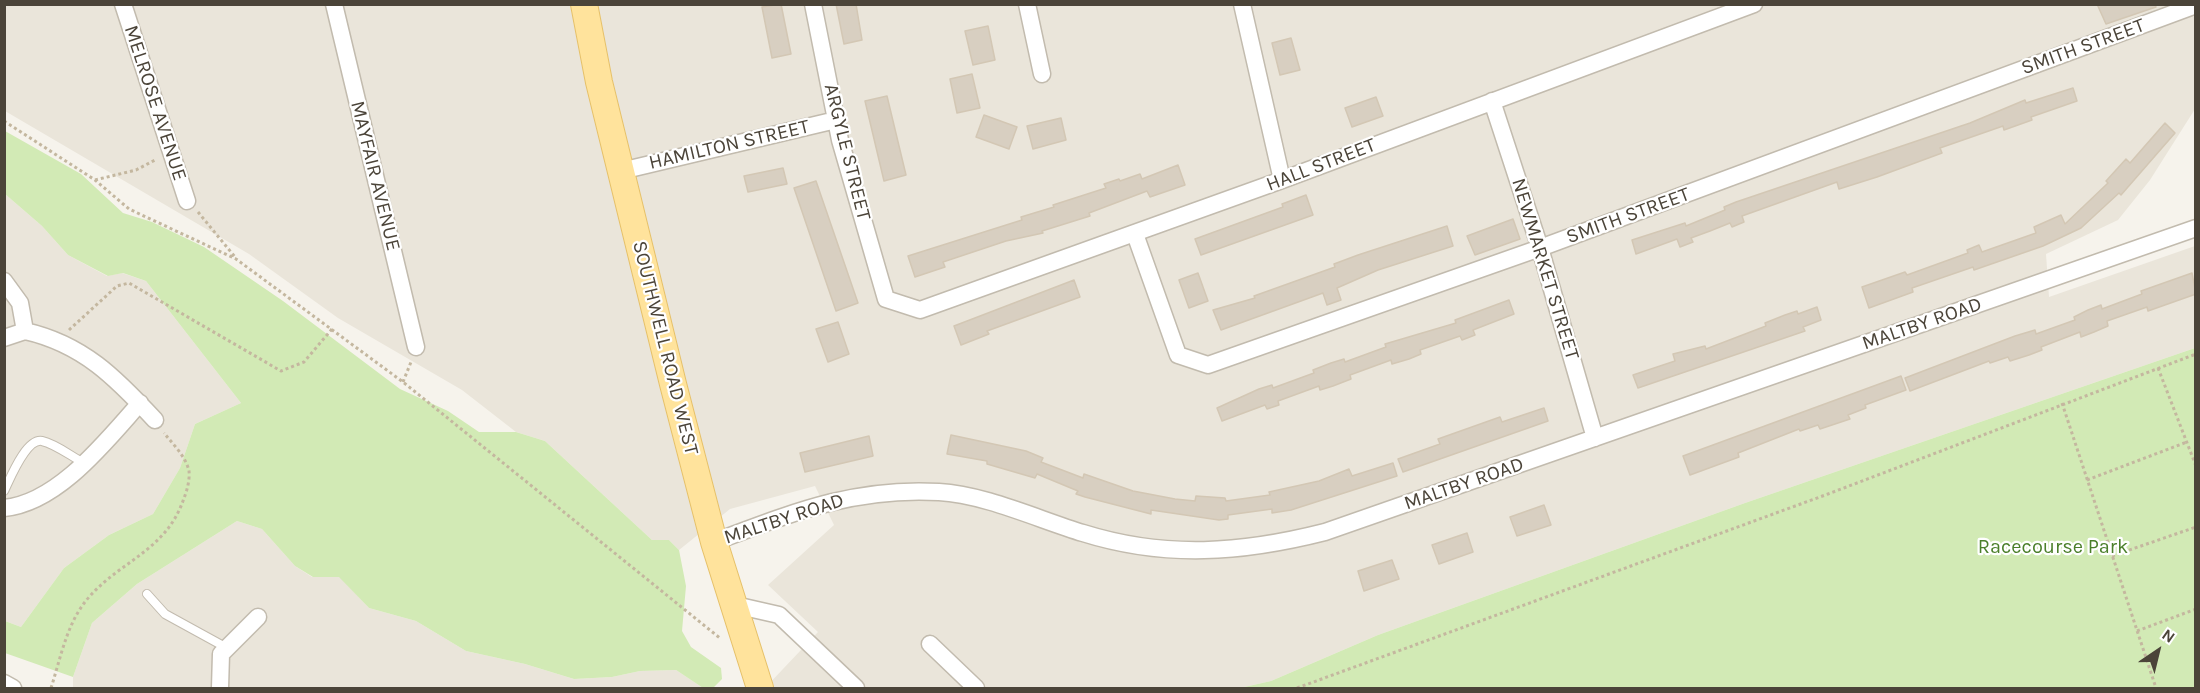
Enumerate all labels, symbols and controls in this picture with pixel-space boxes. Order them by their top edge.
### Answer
street label: SMITH STREET [2018,14,2148,80]
street label: MELROSE AVENUE [119,22,191,184]
street label: ARGYLE STREET [818,81,876,223]
street label: MAYFAIR AVENUE [345,99,405,253]
street label: HAMILTON STREET [646,115,812,175]
street label: HALL STREET [1263,133,1379,197]
street label: NEWMARKET STREET [1506,175,1584,363]
street label: SMITH STREET [1563,183,1693,249]
street label: SOUTHWELL ROAD WEST [627,238,703,458]
street label: MALTBY ROAD [1859,292,1985,356]
street label: MALTBY ROAD [1401,452,1527,516]
street label: MALTBY ROAD [721,488,847,550]
park label: Racecourse Park [1978,535,2128,559]
north arrow [2128,621,2188,681]
text: N [2158,625,2179,647]

